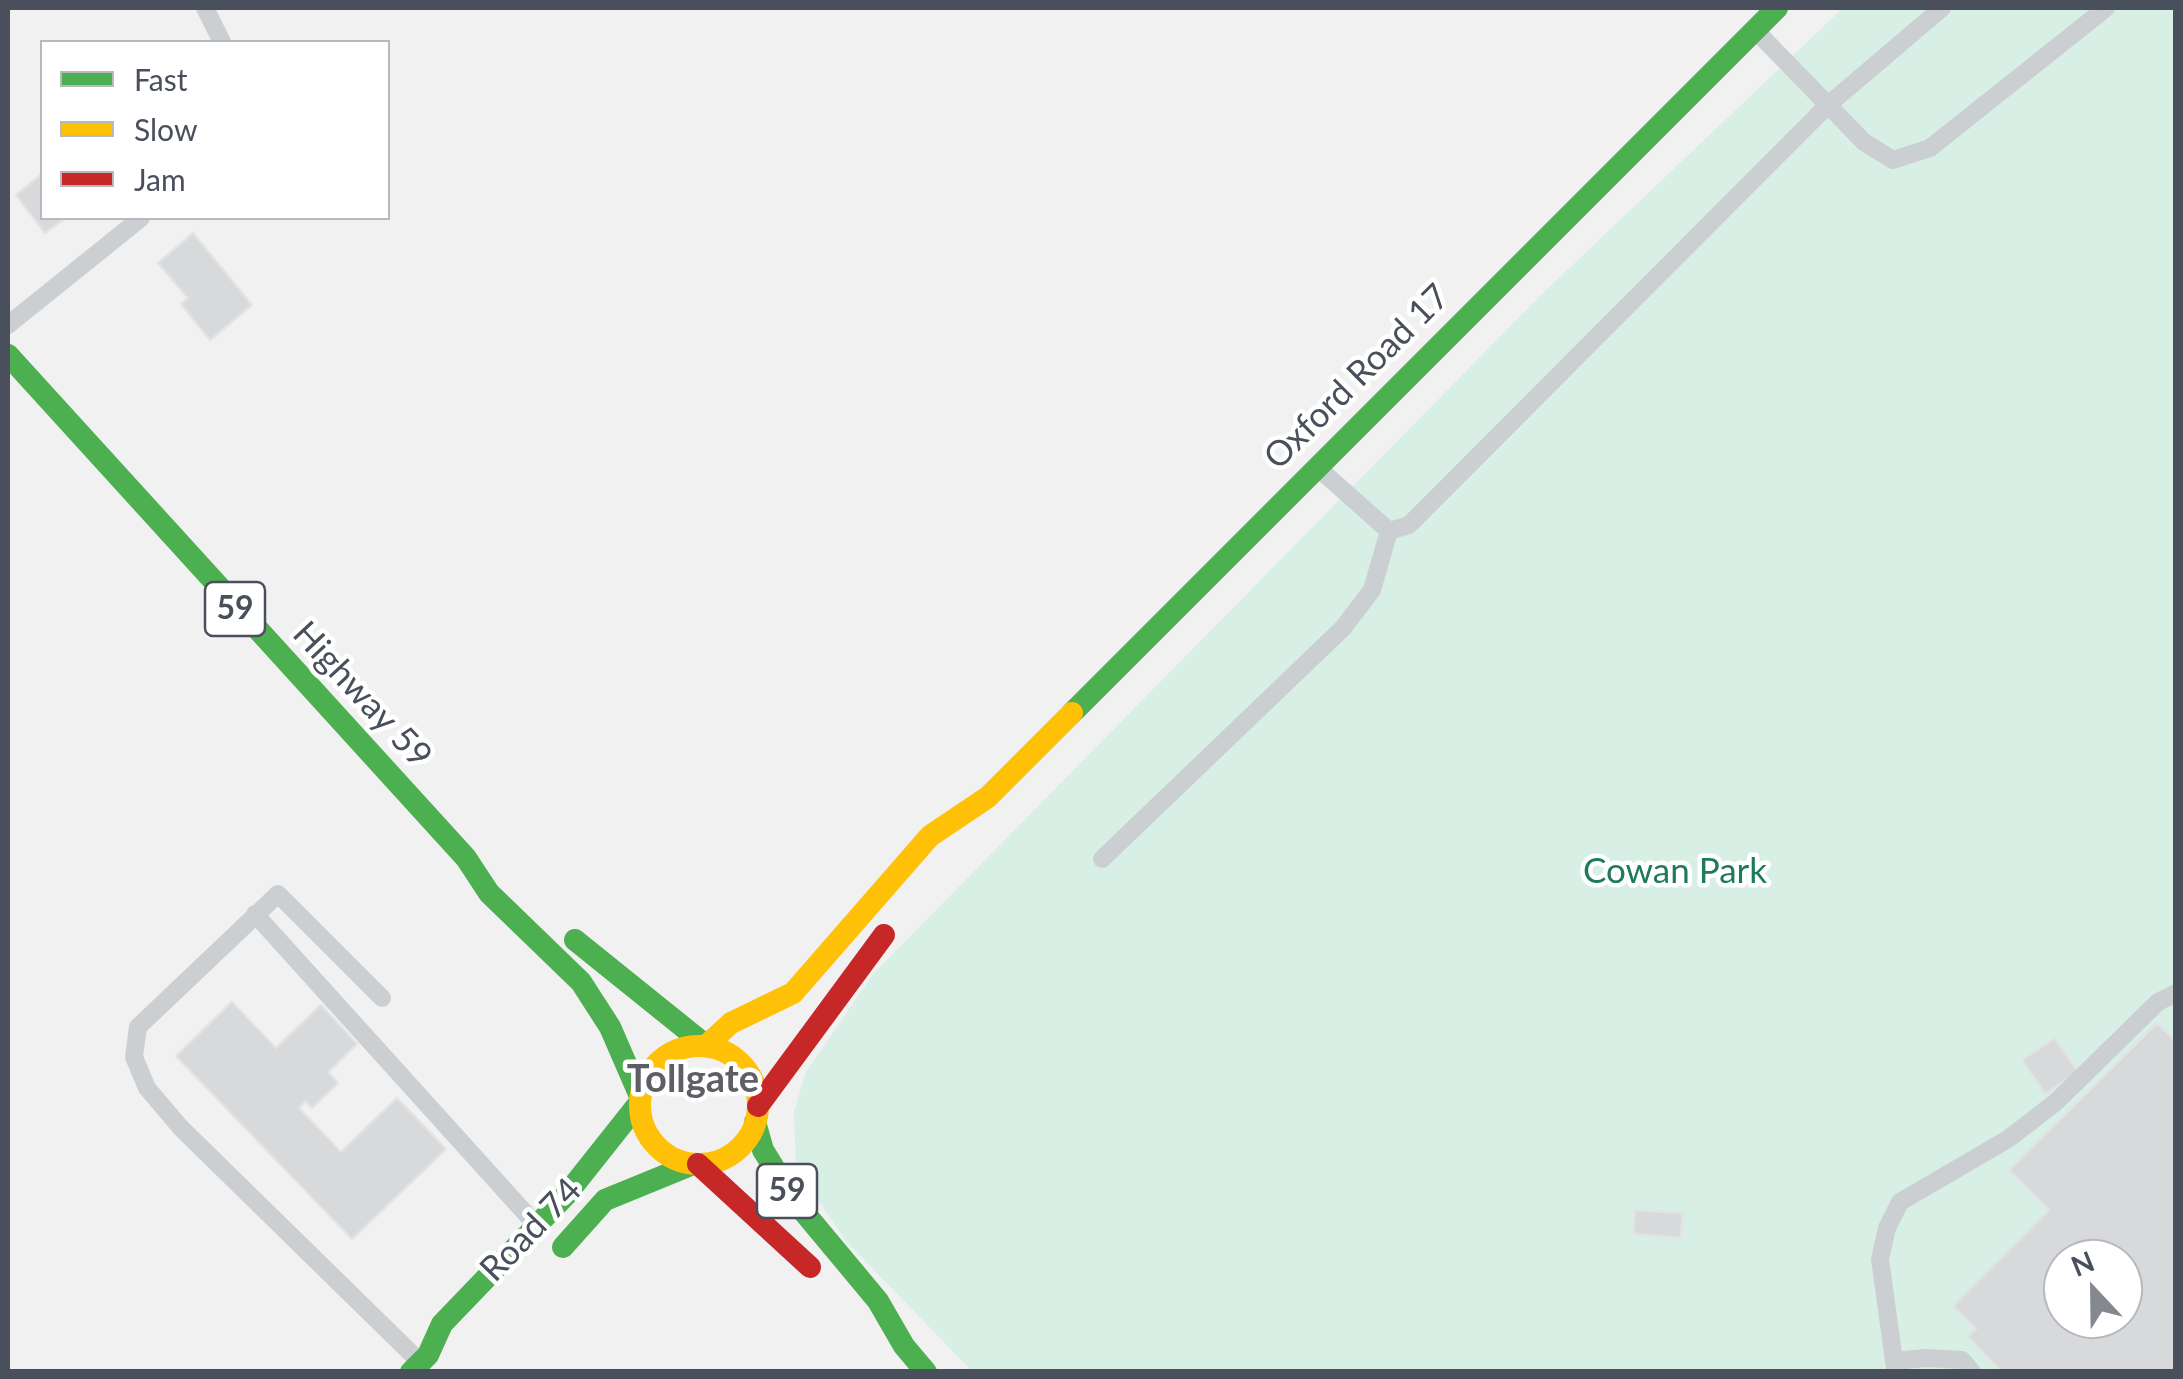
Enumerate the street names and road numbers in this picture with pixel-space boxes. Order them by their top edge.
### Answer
street label: Oxford Road 17 [1256,276,1458,478]
road number: 59 [205,582,265,636]
street label: Highway 59 [284,613,440,777]
road number: 59 [757,1164,817,1218]
street label: Road 74 [472,1170,590,1290]

